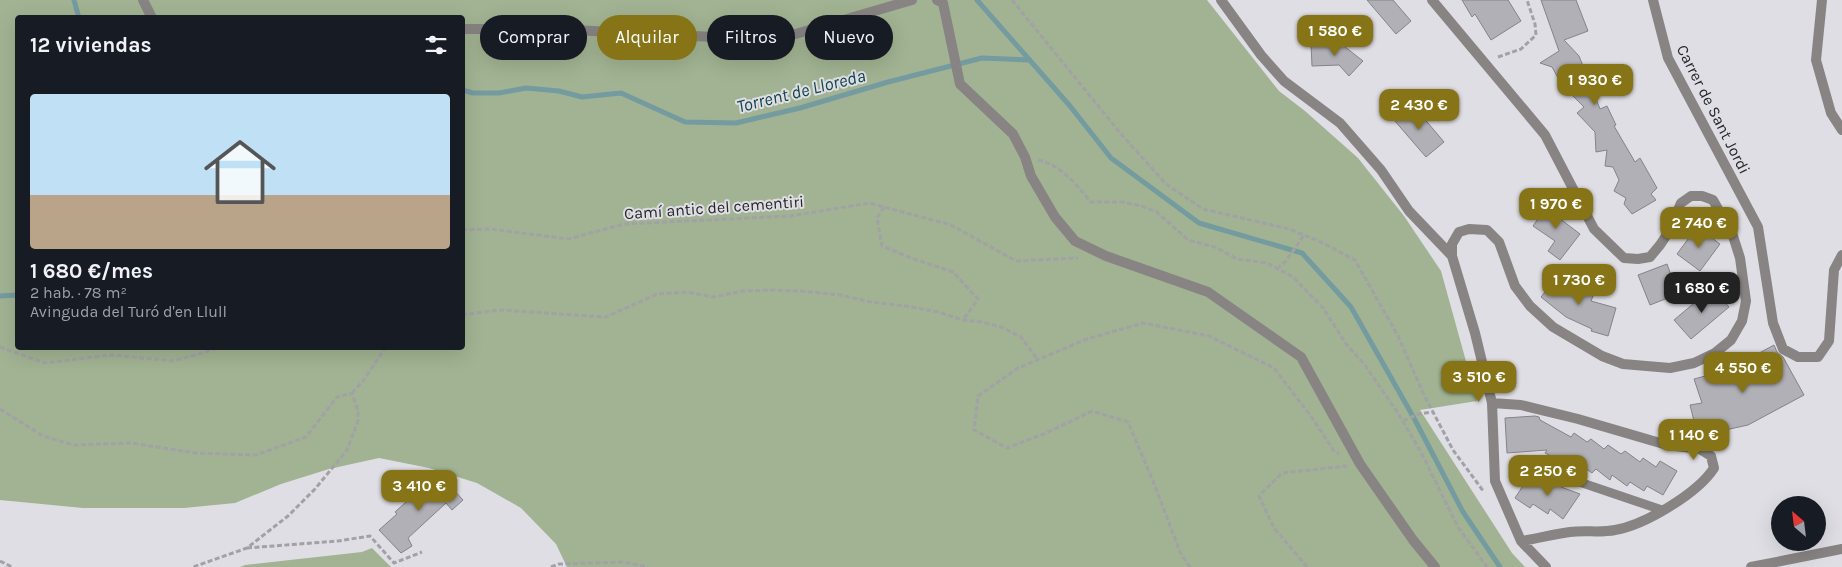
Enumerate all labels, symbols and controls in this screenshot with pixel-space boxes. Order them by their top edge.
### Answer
chip: Comprar [480,15,587,60]
chip: Alquilar [597,15,697,60]
chip: Filtros [707,15,795,60]
chip: Nuevo [805,15,893,60]
pin: 1 580 € [1289,15,1381,57]
text: 1 580 € [1308,21,1362,40]
icon: filters [422,31,450,59]
text: 12 viviendas [30,33,152,57]
street label: Carrer de Sant Jordi [1673,41,1754,177]
water label: Torrent de Lloreda [734,64,868,118]
pin: 1 930 € [1549,64,1641,106]
text: 1 930 € [1568,70,1622,89]
pin: 2 430 € [1373,88,1465,131]
text: 2 430 € [1390,95,1448,114]
icon: home [195,127,285,217]
pin: 1 970 € [1510,188,1602,230]
street label: Camí antic del cementiri [624,192,805,223]
text: 1 970 € [1530,194,1582,213]
pin: 2 740 € [1653,206,1745,249]
text: 2 740 € [1671,213,1727,232]
text: 1 680 €/mes [30,259,153,283]
pin: 1 730 € [1533,264,1625,306]
text: 1 730 € [1553,270,1605,289]
pin: 1 680 € [1656,272,1748,314]
text: 1 680 € [1675,278,1729,297]
text: 2 hab. · 78 m² [30,283,127,302]
text: Avinguda del Turó d'en Llull [30,302,227,321]
pin: 4 550 € [1697,352,1789,394]
text: 4 550 € [1715,358,1771,377]
pin: 3 510 € [1433,360,1525,403]
text: 3 510 € [1452,367,1506,386]
pin: 1 140 € [1648,418,1740,461]
text: 1 140 € [1669,425,1719,444]
pin: 2 250 € [1502,454,1594,497]
text: 2 250 € [1519,461,1577,480]
pin: 3 410 € [373,470,465,512]
text: 3 410 € [392,476,446,495]
north arrow [1771,496,1826,551]
map controls [1771,496,1826,551]

